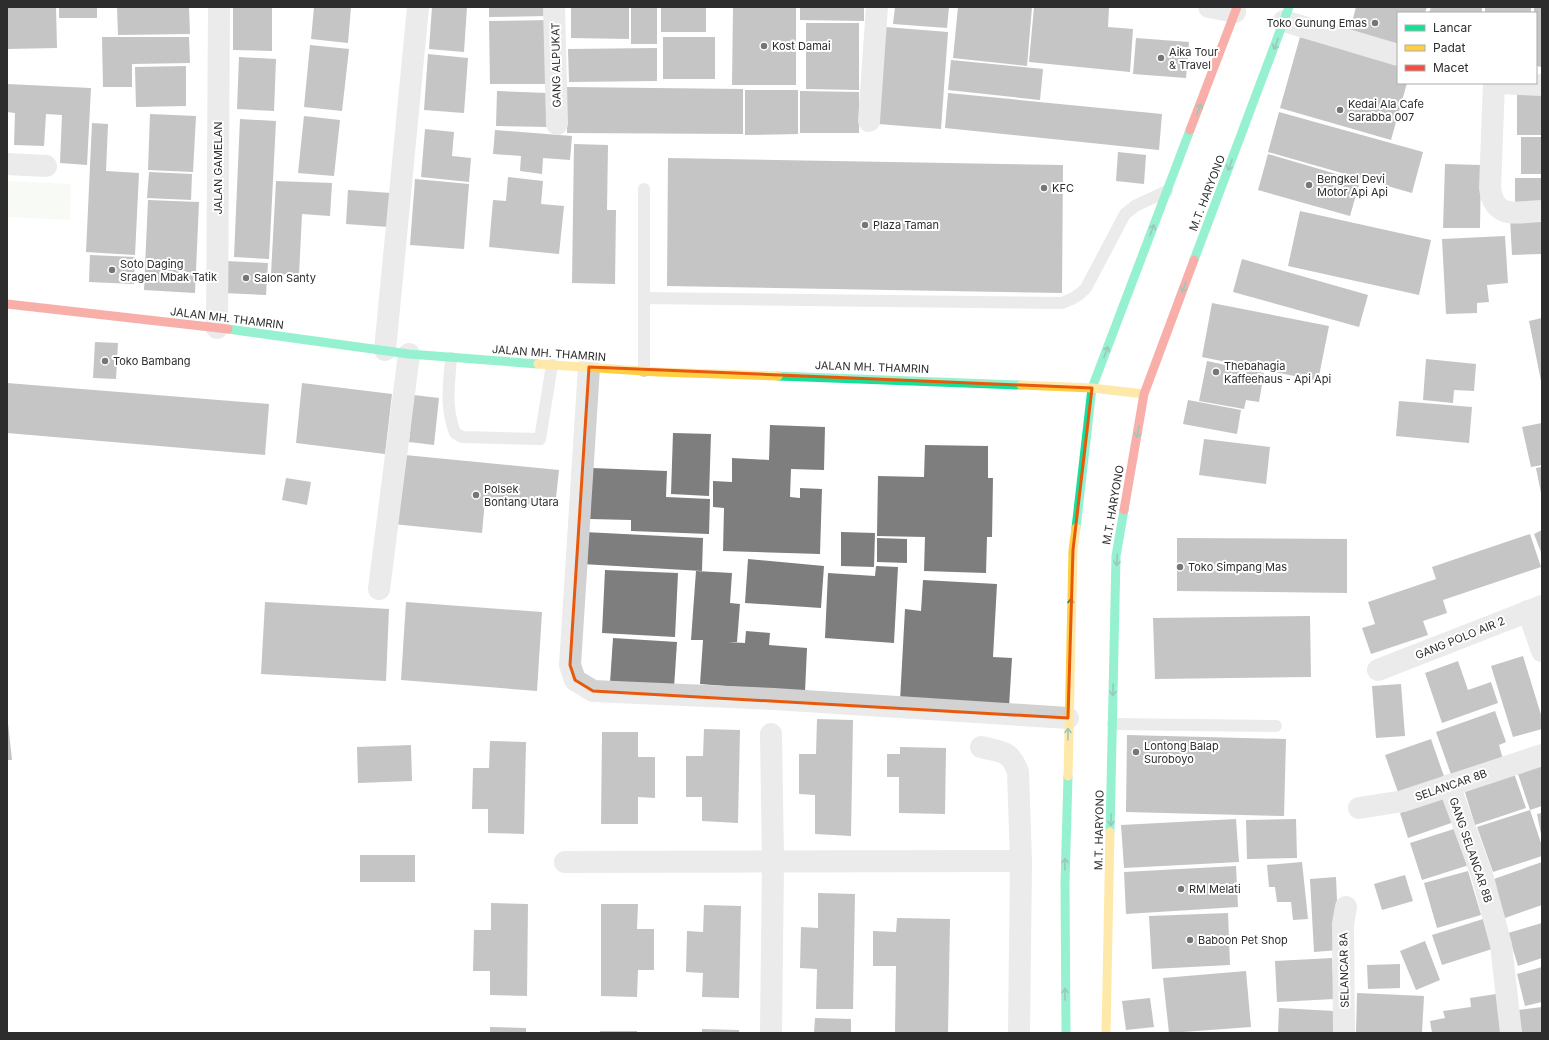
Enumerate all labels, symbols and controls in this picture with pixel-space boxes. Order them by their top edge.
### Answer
legend [1397,12,1537,84]
place label: Toko Gunung Emas [1266,16,1367,30]
marker: Toko Gunung Emas [1370,18,1380,28]
text: Lancar [1433,20,1472,35]
street label: GANG ALPUKAT [548,22,564,108]
one-way arrow [1271,37,1279,49]
place label: Kost Damai [772,39,831,53]
text: Padat [1433,40,1465,55]
marker: Kost Damai [759,41,769,51]
place label: Aika Tour & Travel [1169,45,1218,72]
marker: Aika Tour & Travel [1156,53,1166,63]
text: Macet [1433,60,1468,75]
place label: Kedai Ala Cafe Sarabba 007 [1348,97,1424,124]
one-way arrow [1195,103,1203,115]
marker: Kedai Ala Cafe Sarabba 007 [1335,105,1345,115]
street label: JALAN GAMELAN [211,121,225,215]
street label: M.T. HARYONO [1186,153,1228,233]
one-way arrow [1225,159,1233,171]
place label: Bengkel Devi Motor Api Api [1317,172,1388,199]
marker: Bengkel Devi Motor Api Api [1304,180,1314,190]
place label: KFC [1052,181,1074,195]
marker: KFC [1039,183,1049,193]
place label: Plaza Taman [873,218,939,232]
marker: Plaza Taman [860,220,870,230]
one-way arrow [1149,225,1157,237]
place label: Soto Daging Sragen Mbak Tatik [120,257,217,284]
marker: Soto Daging Sragen Mbak Tatik [107,265,117,275]
place label: Salon Santy [254,271,316,285]
marker: Salon Santy [241,273,251,283]
one-way arrow [1180,281,1188,293]
street label: JALAN MH. THAMRIN [169,304,285,332]
street label: JALAN MH. THAMRIN [491,342,607,364]
one-way arrow [1102,346,1110,358]
place label: Toko Bambang [113,354,191,368]
marker: Toko Bambang [100,356,110,366]
street label: JALAN MH. THAMRIN [815,358,929,376]
place label: Thebahagia Kaffeehaus - Api Api [1224,359,1331,386]
marker: Thebahagia Kaffeehaus - Api Api [1211,367,1221,377]
one-way arrow [1134,425,1142,438]
street label: M.T. HARYONO [1099,464,1127,546]
place label: Polsek Bontang Utara [484,482,559,509]
marker: Polsek Bontang Utara [471,490,481,500]
one-way arrow [1113,553,1120,566]
place label: Toko Simpang Mas [1188,560,1287,574]
marker: Toko Simpang Mas [1175,562,1185,572]
one-way arrow [1067,598,1075,611]
street label: GANG POLO AIR 2 [1413,614,1507,662]
one-way arrow [1110,683,1117,696]
one-way arrow [1064,728,1072,741]
place label: Lontong Balap Suroboyo [1144,739,1219,766]
marker: Lontong Balap Suroboyo [1131,747,1141,757]
street label: SELANCAR 8B [1413,766,1489,804]
street label: M.T. HARYONO [1091,790,1107,870]
street label: GANG SELANCAR 8B [1446,795,1496,905]
one-way arrow [1107,813,1115,826]
one-way arrow [1061,858,1069,871]
place label: RM Melati [1189,882,1241,896]
marker: RM Melati [1176,884,1186,894]
street label: SELANCAR 8A [1336,932,1352,1008]
place label: Baboon Pet Shop [1198,933,1288,947]
marker: Baboon Pet Shop [1185,935,1195,945]
one-way arrow [1061,988,1069,1001]

